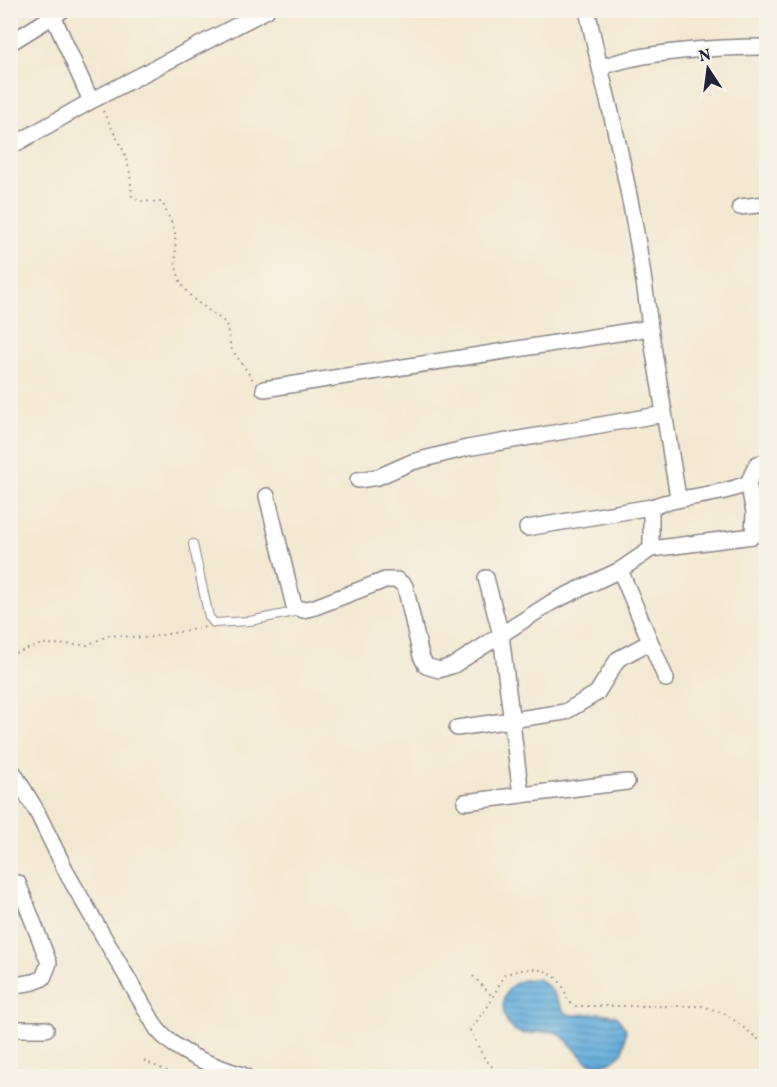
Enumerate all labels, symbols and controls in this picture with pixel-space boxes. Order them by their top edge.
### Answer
north arrow [678,39,738,99]
text: N [697,44,714,68]

